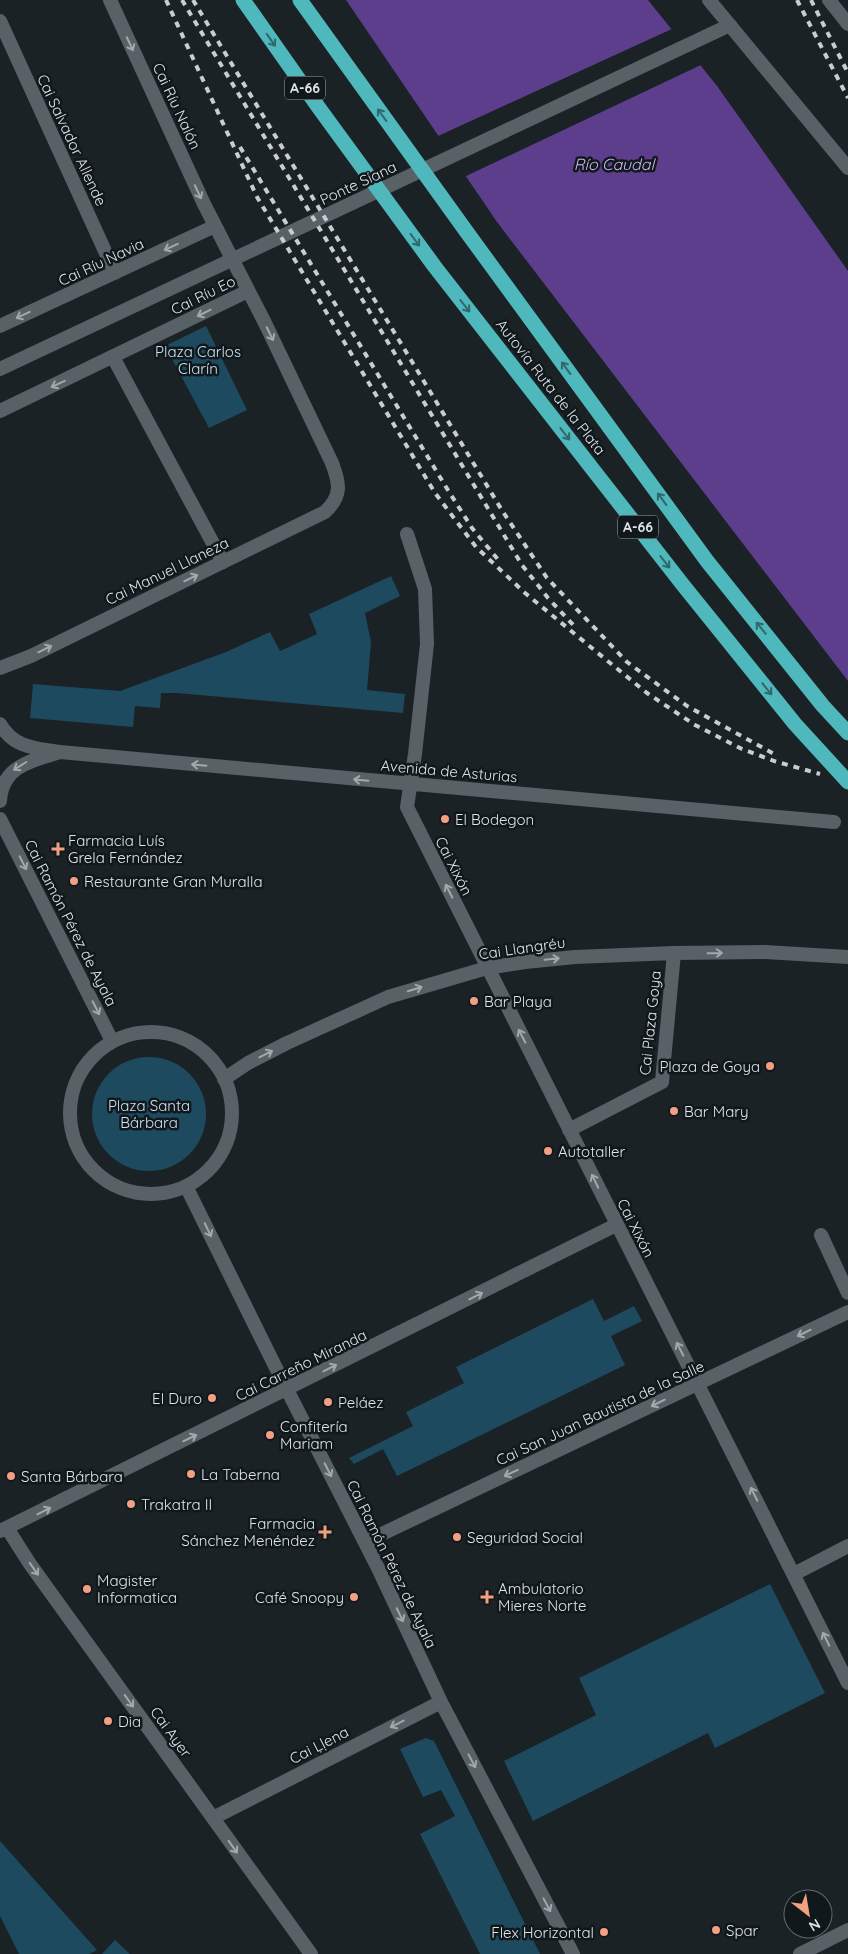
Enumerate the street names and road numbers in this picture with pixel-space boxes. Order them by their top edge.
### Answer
street label: Cai Ríu Nalón [149,60,205,152]
street label: Cai Salvador Allende [33,71,111,209]
road number: A-66 [285,76,325,100]
street label: Ponte Siana [317,157,399,209]
street label: Cai Ríu Navia [55,234,147,290]
street label: Cai Ríu Eo [168,271,238,319]
street label: Autovía Ruta de la Plata [492,315,610,459]
road number: A-66 [618,516,658,538]
street label: Cai Manuel Llaneza [102,533,232,609]
street label: Avenida de Asturias [380,756,518,786]
street label: Cai Xixón [431,833,477,899]
street label: Cai Ramón Pérez de Ayala [21,836,121,1010]
street label: Cai Llangréu [478,933,566,963]
street label: Cai Plaza Goya [635,970,665,1076]
street label: Cai Xixón [613,1195,659,1261]
street label: Cai Carreño Miranda [232,1325,370,1405]
street label: Cai San Juan Bautista de la Salle [493,1356,707,1470]
street label: Cai Ramón Pérez de Ayala [343,1477,441,1651]
street label: Cai Ayer [146,1703,196,1761]
street label: Cai Ḷḷena [286,1722,352,1768]

